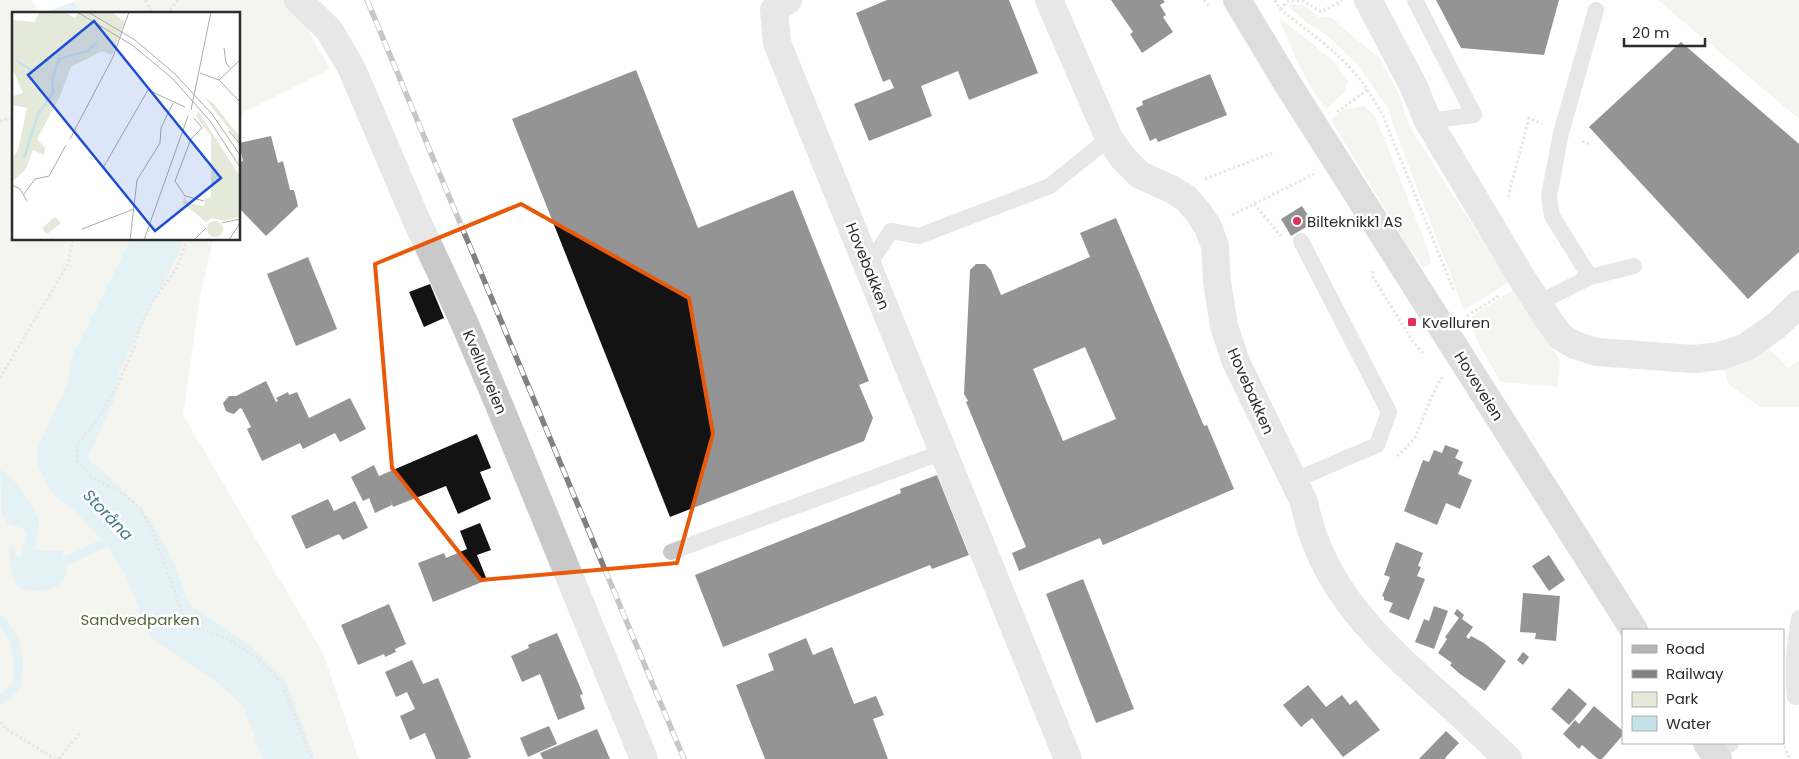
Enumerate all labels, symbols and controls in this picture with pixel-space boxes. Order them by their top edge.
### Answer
inset map [12,12,240,240]
scale bar [1624,15,1705,47]
text: 20 m [1632,22,1670,43]
place label: Bilteknikk1 AS [1307,211,1403,232]
marker: Bilteknikk1 AS [1291,215,1303,227]
street label: Hovebakken [841,219,895,313]
place label: Kvelluren [1422,312,1490,333]
marker: Kvelluren [1406,316,1418,328]
street label: Kvellurveien [458,327,512,417]
street label: Hovebakken [1223,345,1279,437]
street label: Hoveveien [1449,347,1509,425]
water label: Storåna [78,484,138,546]
park label: Sandvedparken [80,609,200,630]
legend [1622,629,1784,744]
text: Road [1666,638,1705,659]
text: Railway [1666,663,1724,684]
text: Park [1666,688,1698,709]
text: Water [1666,713,1712,734]

